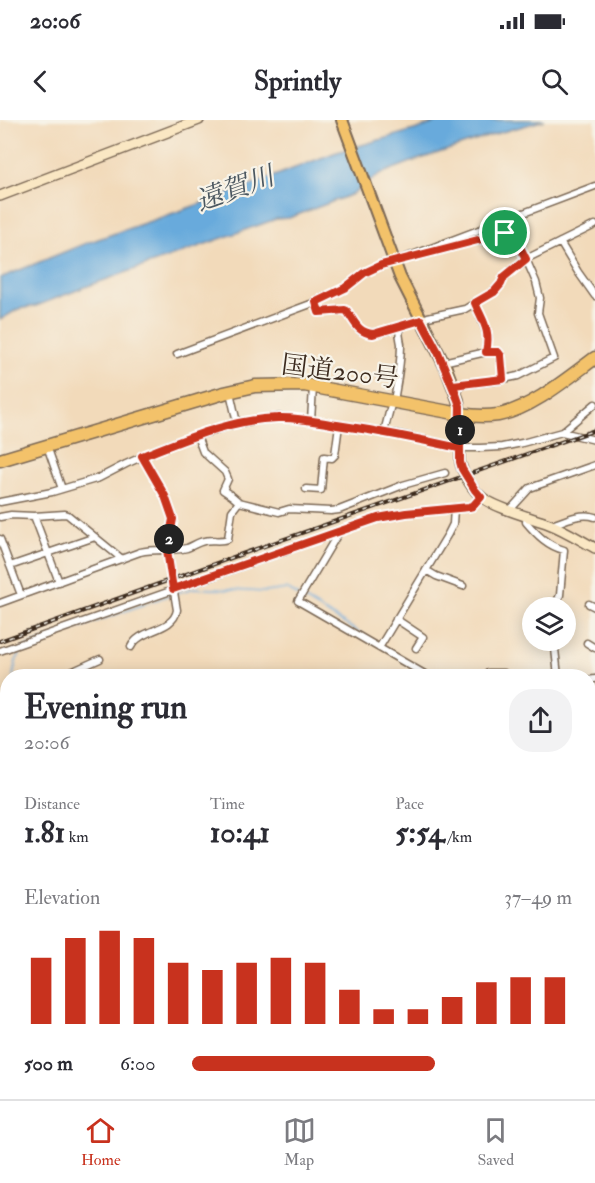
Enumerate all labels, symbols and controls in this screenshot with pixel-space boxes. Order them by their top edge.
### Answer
text: 20:06 [30,7,80,35]
icon: back [24,65,57,98]
text: Sprintly [254,65,341,98]
icon: search [538,65,571,98]
water label: 遠賀川 [191,159,282,218]
pin [479,207,530,258]
icon: arrive [488,216,521,249]
street label: 国道200号 [280,349,400,395]
pin: 1 [445,415,475,445]
text: 1 [457,420,463,440]
pin: 2 [154,524,184,554]
text: 2 [165,529,173,549]
map controls [522,597,576,651]
button: layers [522,597,576,651]
text: Evening run [24,687,187,728]
button: share [509,689,572,752]
text: 20:06 [24,730,70,755]
text: Distance [24,794,80,814]
text: Time [210,794,245,814]
text: Pace [395,794,424,814]
text: 1.81 [24,814,65,851]
text: 10:41 [210,814,270,851]
text: 5:54 [395,814,445,851]
text: km [65,827,89,847]
text: /km [445,827,472,847]
text: Elevation [24,885,100,910]
text: 37–49 m [504,885,572,910]
text: 500 m [24,1051,73,1076]
text: 6:00 [120,1051,156,1076]
tab: Home [81,1114,121,1170]
tab: Map [283,1114,316,1170]
tab: Saved [477,1114,514,1170]

